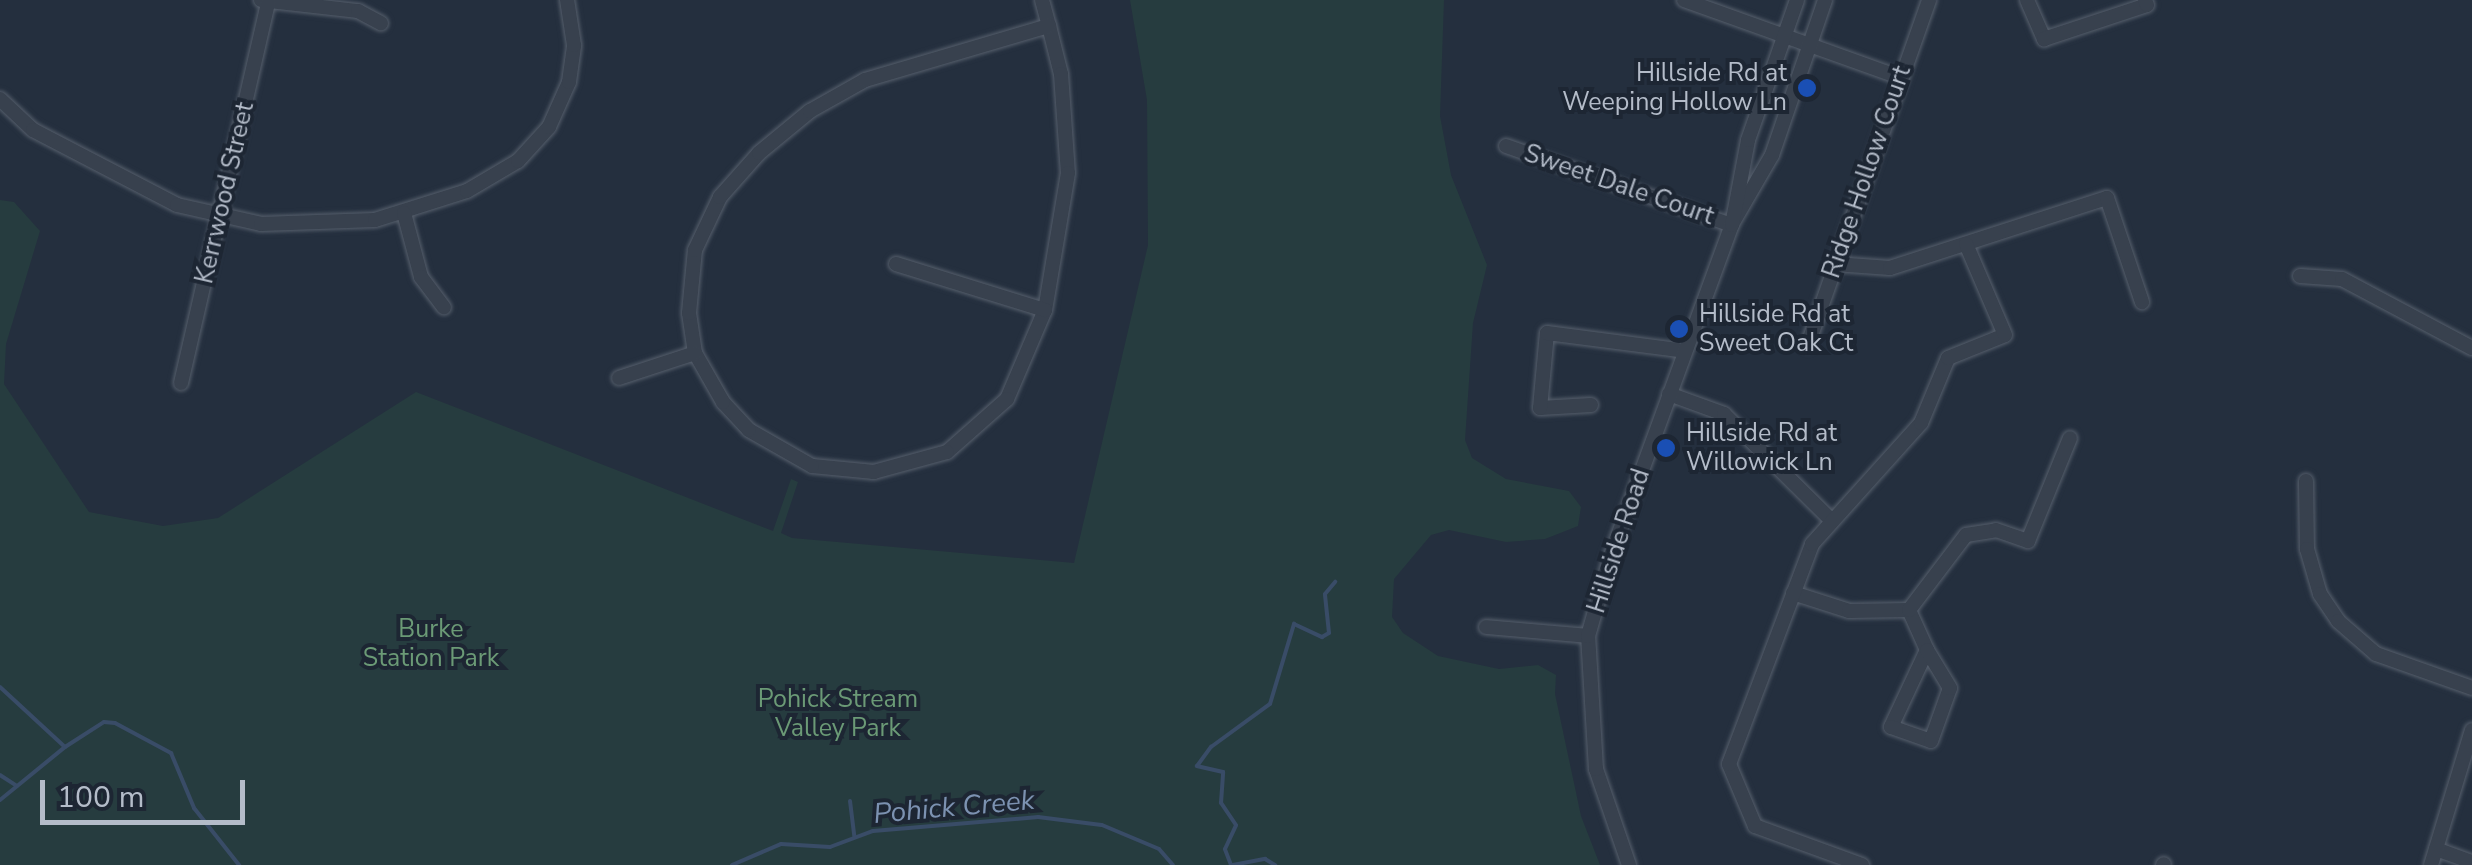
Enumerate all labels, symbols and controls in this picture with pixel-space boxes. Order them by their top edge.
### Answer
place label: Hillside Rd at Weeping Hollow Ln [1562,59,1787,118]
street label: Ridge Hollow Court [1817,62,1917,282]
marker: Hillside Rd at Weeping Hollow Ln [1796,77,1818,99]
street label: Kerrwood Street [190,99,260,287]
street label: Sweet Dale Court [1520,138,1718,232]
place label: Hillside Rd at Sweet Oak Ct [1699,300,1853,359]
marker: Hillside Rd at Sweet Oak Ct [1668,318,1690,340]
place label: Hillside Rd at Willowick Ln [1686,419,1837,478]
marker: Hillside Rd at Willowick Ln [1655,437,1677,459]
street label: Hillside Road [1582,465,1656,617]
park label: Burke Station Park [363,615,499,674]
park label: Pohick Stream Valley Park [758,685,918,744]
scale bar [45,760,250,822]
text: 100 m [57,777,144,818]
water label: Pohick Creek [872,783,1036,831]

